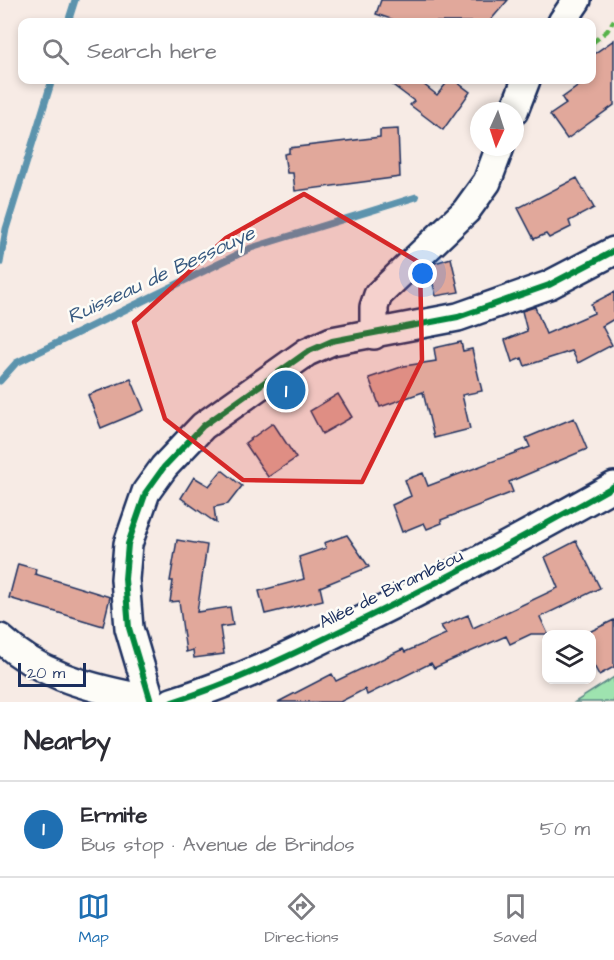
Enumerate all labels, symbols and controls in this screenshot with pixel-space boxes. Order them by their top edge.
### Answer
search box [18,18,596,84]
icon: search [39,35,72,68]
text: Search here [87,36,217,67]
north arrow [470,102,524,156]
water label: Ruisseau de Bessouye [63,219,261,332]
your location [408,259,437,288]
pin: 1 [266,368,306,412]
street label: Allée de Birambéou [315,543,467,635]
map controls [542,630,596,684]
button: layers [542,630,596,684]
scale bar [18,660,86,688]
text: 20 m [27,662,65,684]
text: Nearby [24,723,111,759]
text: Ermite [81,800,147,831]
text: 1 [42,815,45,843]
text: 50 m [540,815,590,843]
text: Bus stop · Avenue de Brindos [81,831,355,859]
tab: Map [77,890,110,948]
tab: Directions [265,890,339,948]
tab: Saved [493,890,537,948]

